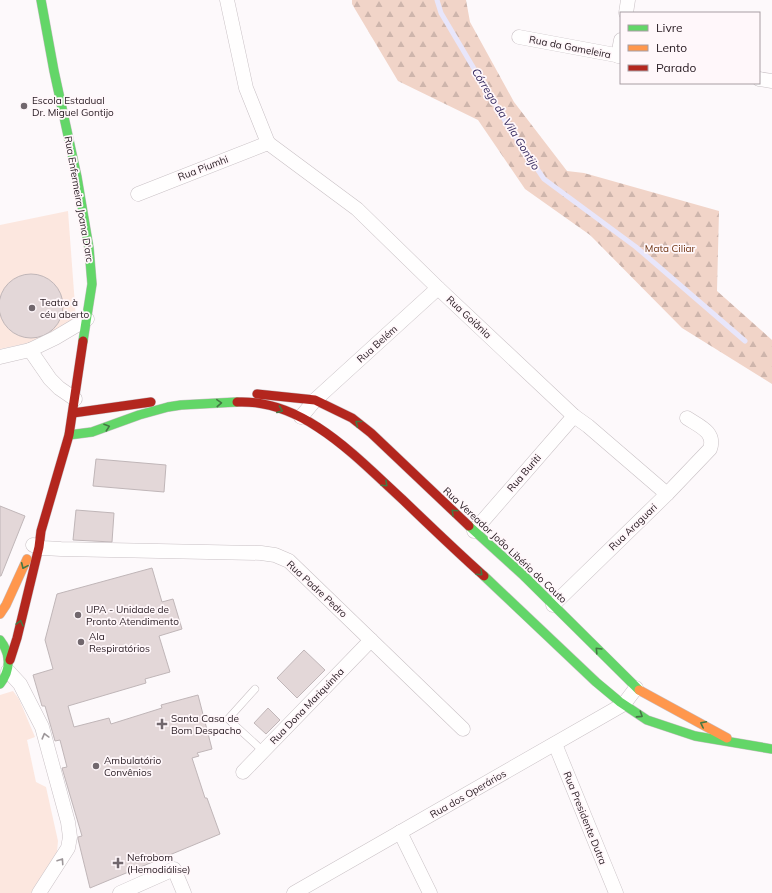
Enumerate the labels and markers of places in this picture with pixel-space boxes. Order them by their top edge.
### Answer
place label: Escola Estadual Dr. Miguel Gontijo [32,94,114,119]
marker: Escola Estadual Dr. Miguel Gontijo [19,101,29,111]
place label: Teatro à céu aberto [40,296,89,321]
marker: Teatro à céu aberto [27,303,37,313]
place label: UPA - Unidade de Pronto Atendimento [86,603,179,628]
marker: UPA - Unidade de Pronto Atendimento [73,610,83,620]
place label: Ala Respiratórios [89,630,150,655]
marker: Ala Respiratórios [76,637,86,647]
place label: Santa Casa de Bom Despacho [171,712,242,737]
marker: Santa Casa de Bom Despacho [156,718,168,730]
place label: Ambulatório Convênios [104,754,161,779]
marker: Ambulatório Convênios [91,761,101,771]
place label: Nefrobom (Hemodiálise) [127,851,190,876]
marker: Nefrobom (Hemodiálise) [112,857,124,869]

